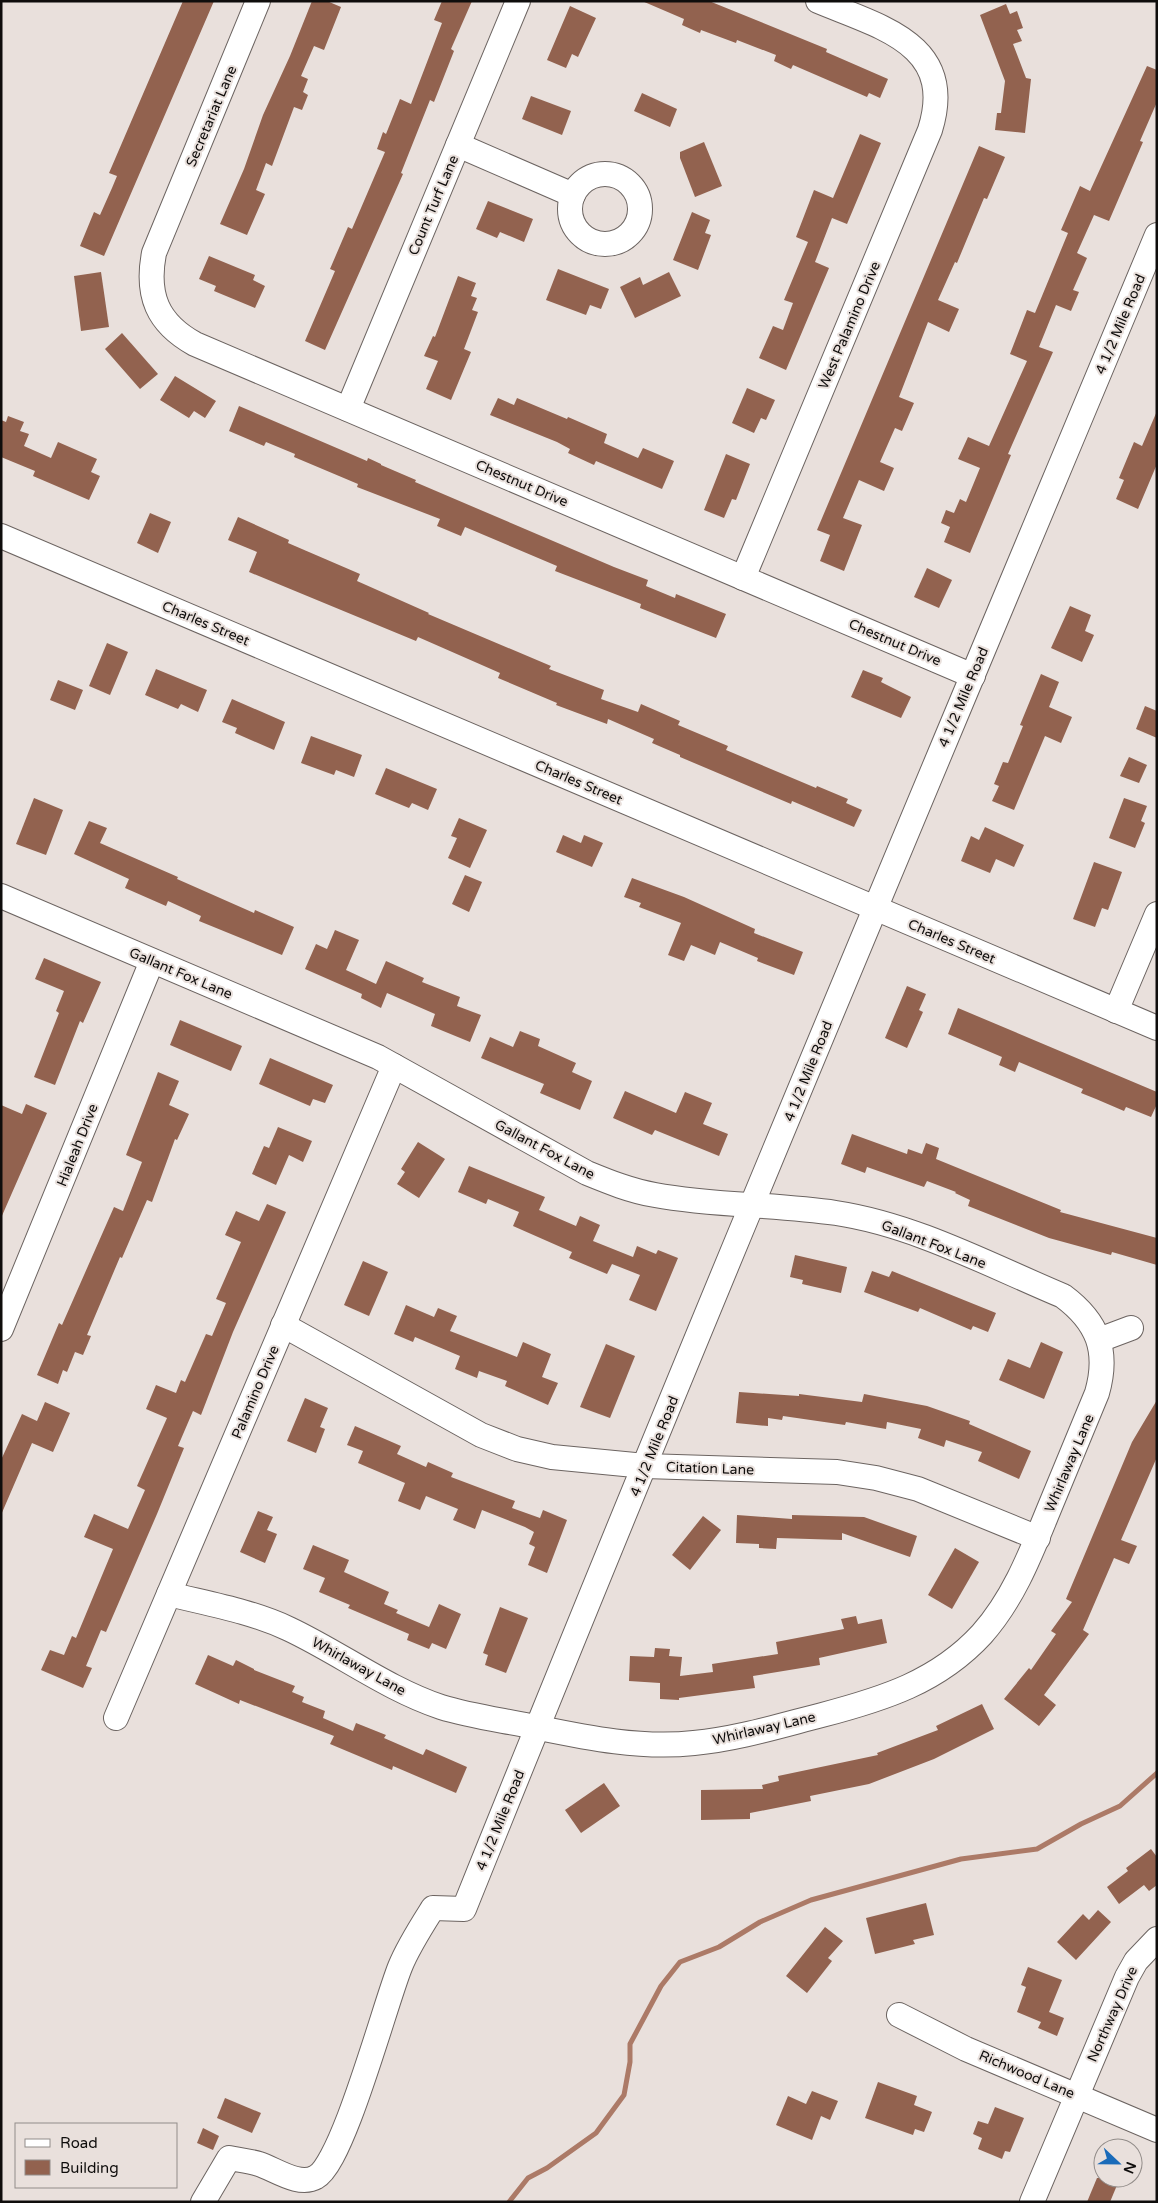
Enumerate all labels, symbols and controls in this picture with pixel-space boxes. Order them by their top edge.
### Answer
street label: Secretariat Lane [182,63,240,169]
street label: Count Turf Lane [405,153,462,258]
street label: West Palamino Drive [815,259,884,392]
street label: 4 1/2 Mile Road [1092,272,1149,377]
street label: Chestnut Drive [473,456,571,511]
street label: Charles Street [160,597,253,650]
street label: Chestnut Drive [846,615,944,670]
street label: 4 1/2 Mile Road [935,645,992,750]
street label: Charles Street [533,756,626,809]
street label: Charles Street [906,915,999,968]
street label: Gallant Fox Lane [127,944,235,1003]
street label: 4 1/2 Mile Road [781,1018,836,1124]
street label: Hialeah Drive [53,1101,102,1189]
street label: Gallant Fox Lane [492,1116,598,1183]
street label: Gallant Fox Lane [879,1217,989,1272]
street label: Palamino Drive [228,1343,283,1441]
street label: 4 1/2 Mile Road [627,1393,682,1499]
street label: Whirlaway Lane [1041,1411,1098,1515]
street label: Citation Lane [666,1458,754,1479]
street label: Whirlaway Lane [309,1634,409,1699]
street label: Whirlaway Lane [711,1708,817,1749]
street label: 4 1/2 Mile Road [473,1767,528,1873]
street label: Northway Drive [1084,1964,1141,2065]
street label: Richwood Lane [976,2047,1077,2102]
legend [15,2123,178,2188]
text: Road [60,2134,98,2152]
north arrow [1093,2138,1143,2188]
text: Building [60,2159,119,2177]
text: N [1120,2159,1140,2176]

